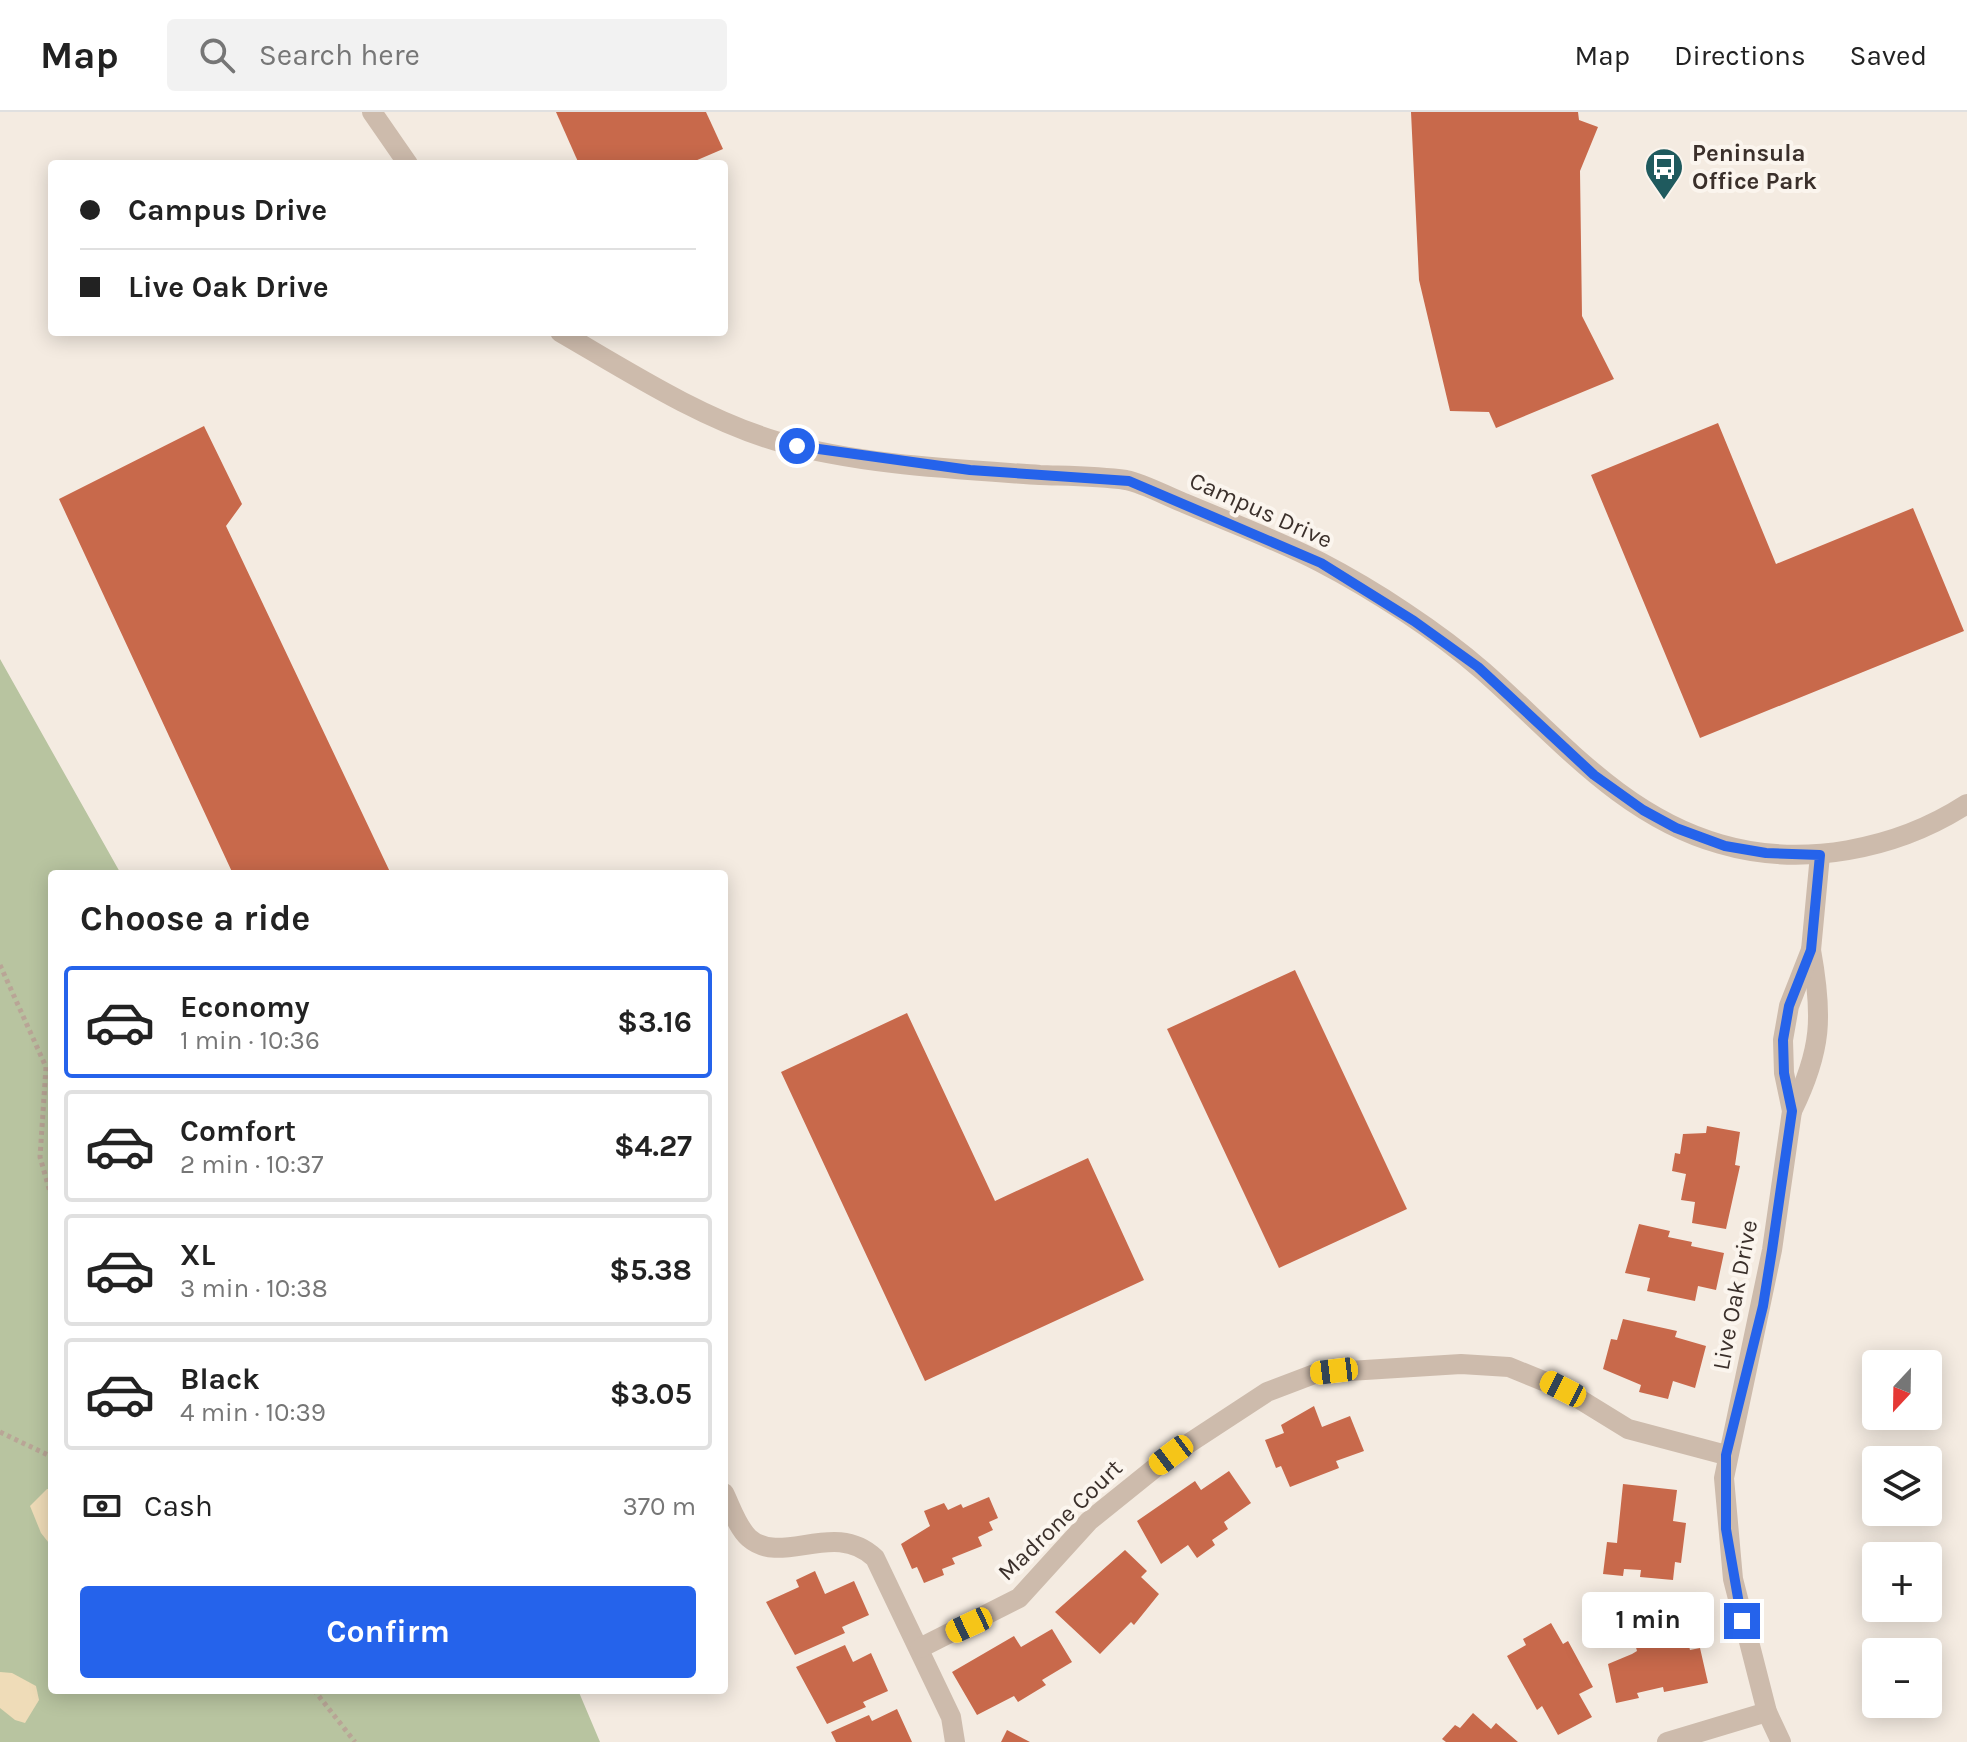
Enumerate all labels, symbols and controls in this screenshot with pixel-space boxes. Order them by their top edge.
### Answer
search box [167,19,727,91]
text: Map [40,33,119,78]
icon: search [195,33,239,77]
text: Search here [259,37,420,73]
text: Map [1575,39,1630,72]
text: Directions [1674,39,1806,72]
text: Saved [1850,39,1927,72]
place label: Peninsula Office Park [1692,139,1817,195]
bus stop icon: Peninsula Office Park [1643,146,1685,201]
text: Campus Drive [128,192,327,228]
text: Live Oak Drive [128,269,329,305]
route start [779,428,815,464]
street label: Campus Drive [1185,466,1337,554]
text: Choose a ride [80,897,310,939]
icon: car [84,986,156,1058]
text: Economy [180,989,310,1025]
text: $3.16 [617,1004,692,1040]
text: 1 min · 10:36 [180,1025,320,1056]
icon: car [84,1110,156,1182]
text: Comfort [180,1113,296,1149]
text: $4.27 [614,1128,692,1164]
text: 2 min · 10:37 [180,1149,324,1180]
street label: Live Oak Drive [1707,1218,1763,1372]
icon: car [84,1234,156,1306]
text: XL [180,1237,215,1273]
text: $5.38 [609,1252,692,1288]
text: 3 min · 10:38 [180,1273,328,1304]
north arrow [1862,1350,1942,1430]
map controls [1862,1350,1942,1718]
car [1309,1356,1359,1386]
icon: car [84,1358,156,1430]
text: Black [180,1361,260,1397]
car [1536,1367,1590,1411]
text: $3.05 [610,1376,692,1412]
text: 4 min · 10:39 [180,1397,326,1428]
car [1145,1431,1197,1479]
button: layers [1862,1446,1942,1526]
street label: Madrone Court [992,1454,1128,1586]
icon: cash [80,1484,124,1528]
text: Cash [144,1488,213,1524]
text: 370 m [623,1491,696,1522]
button: + [1862,1542,1942,1622]
button: Confirm [80,1586,696,1678]
callout: 1 min [1582,1593,1714,1649]
route end [1724,1603,1760,1639]
car [942,1604,996,1646]
text: 1 min [1615,1604,1681,1635]
button: − [1862,1638,1942,1718]

